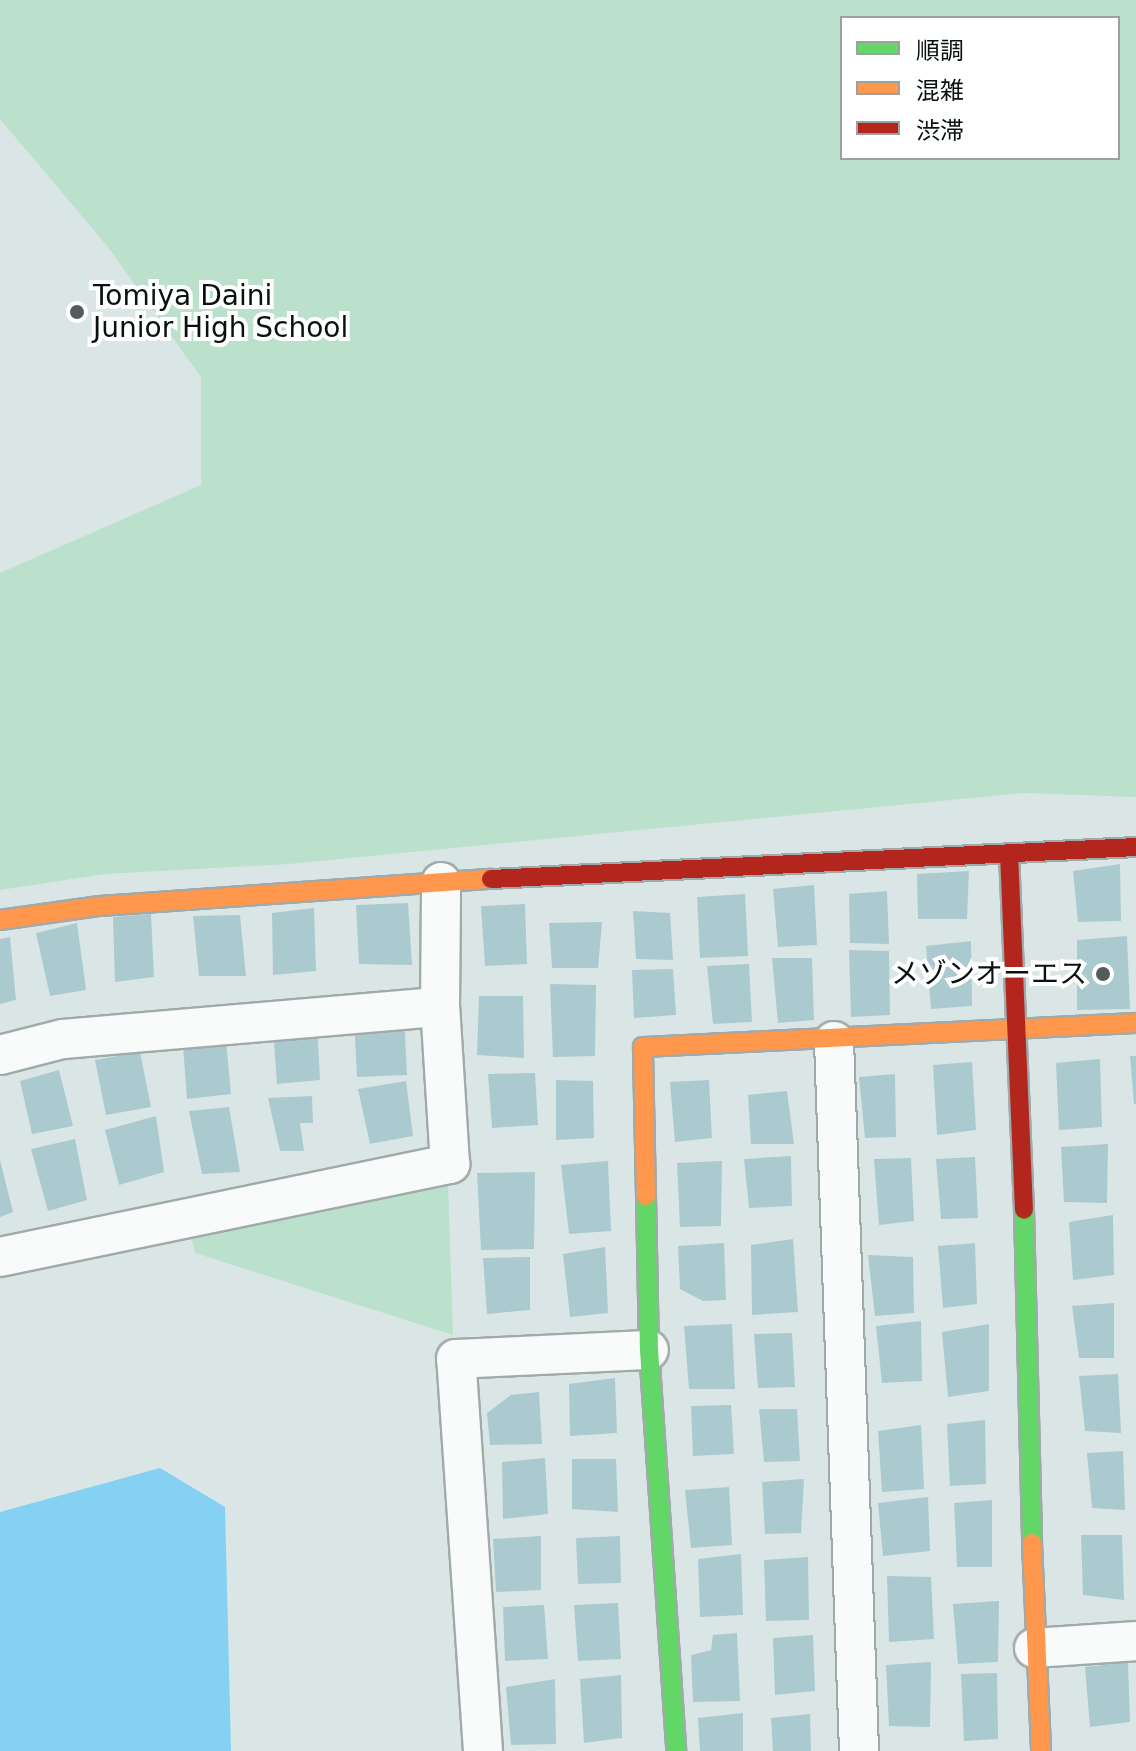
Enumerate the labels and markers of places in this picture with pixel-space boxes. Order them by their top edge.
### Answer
place label: Tomiya Daini Junior High School [93,279,348,345]
marker: Tomiya Daini Junior High School [68,303,86,321]
place label: メゾンオーエス [891,957,1087,991]
marker: メゾンオーエス [1094,965,1112,983]

